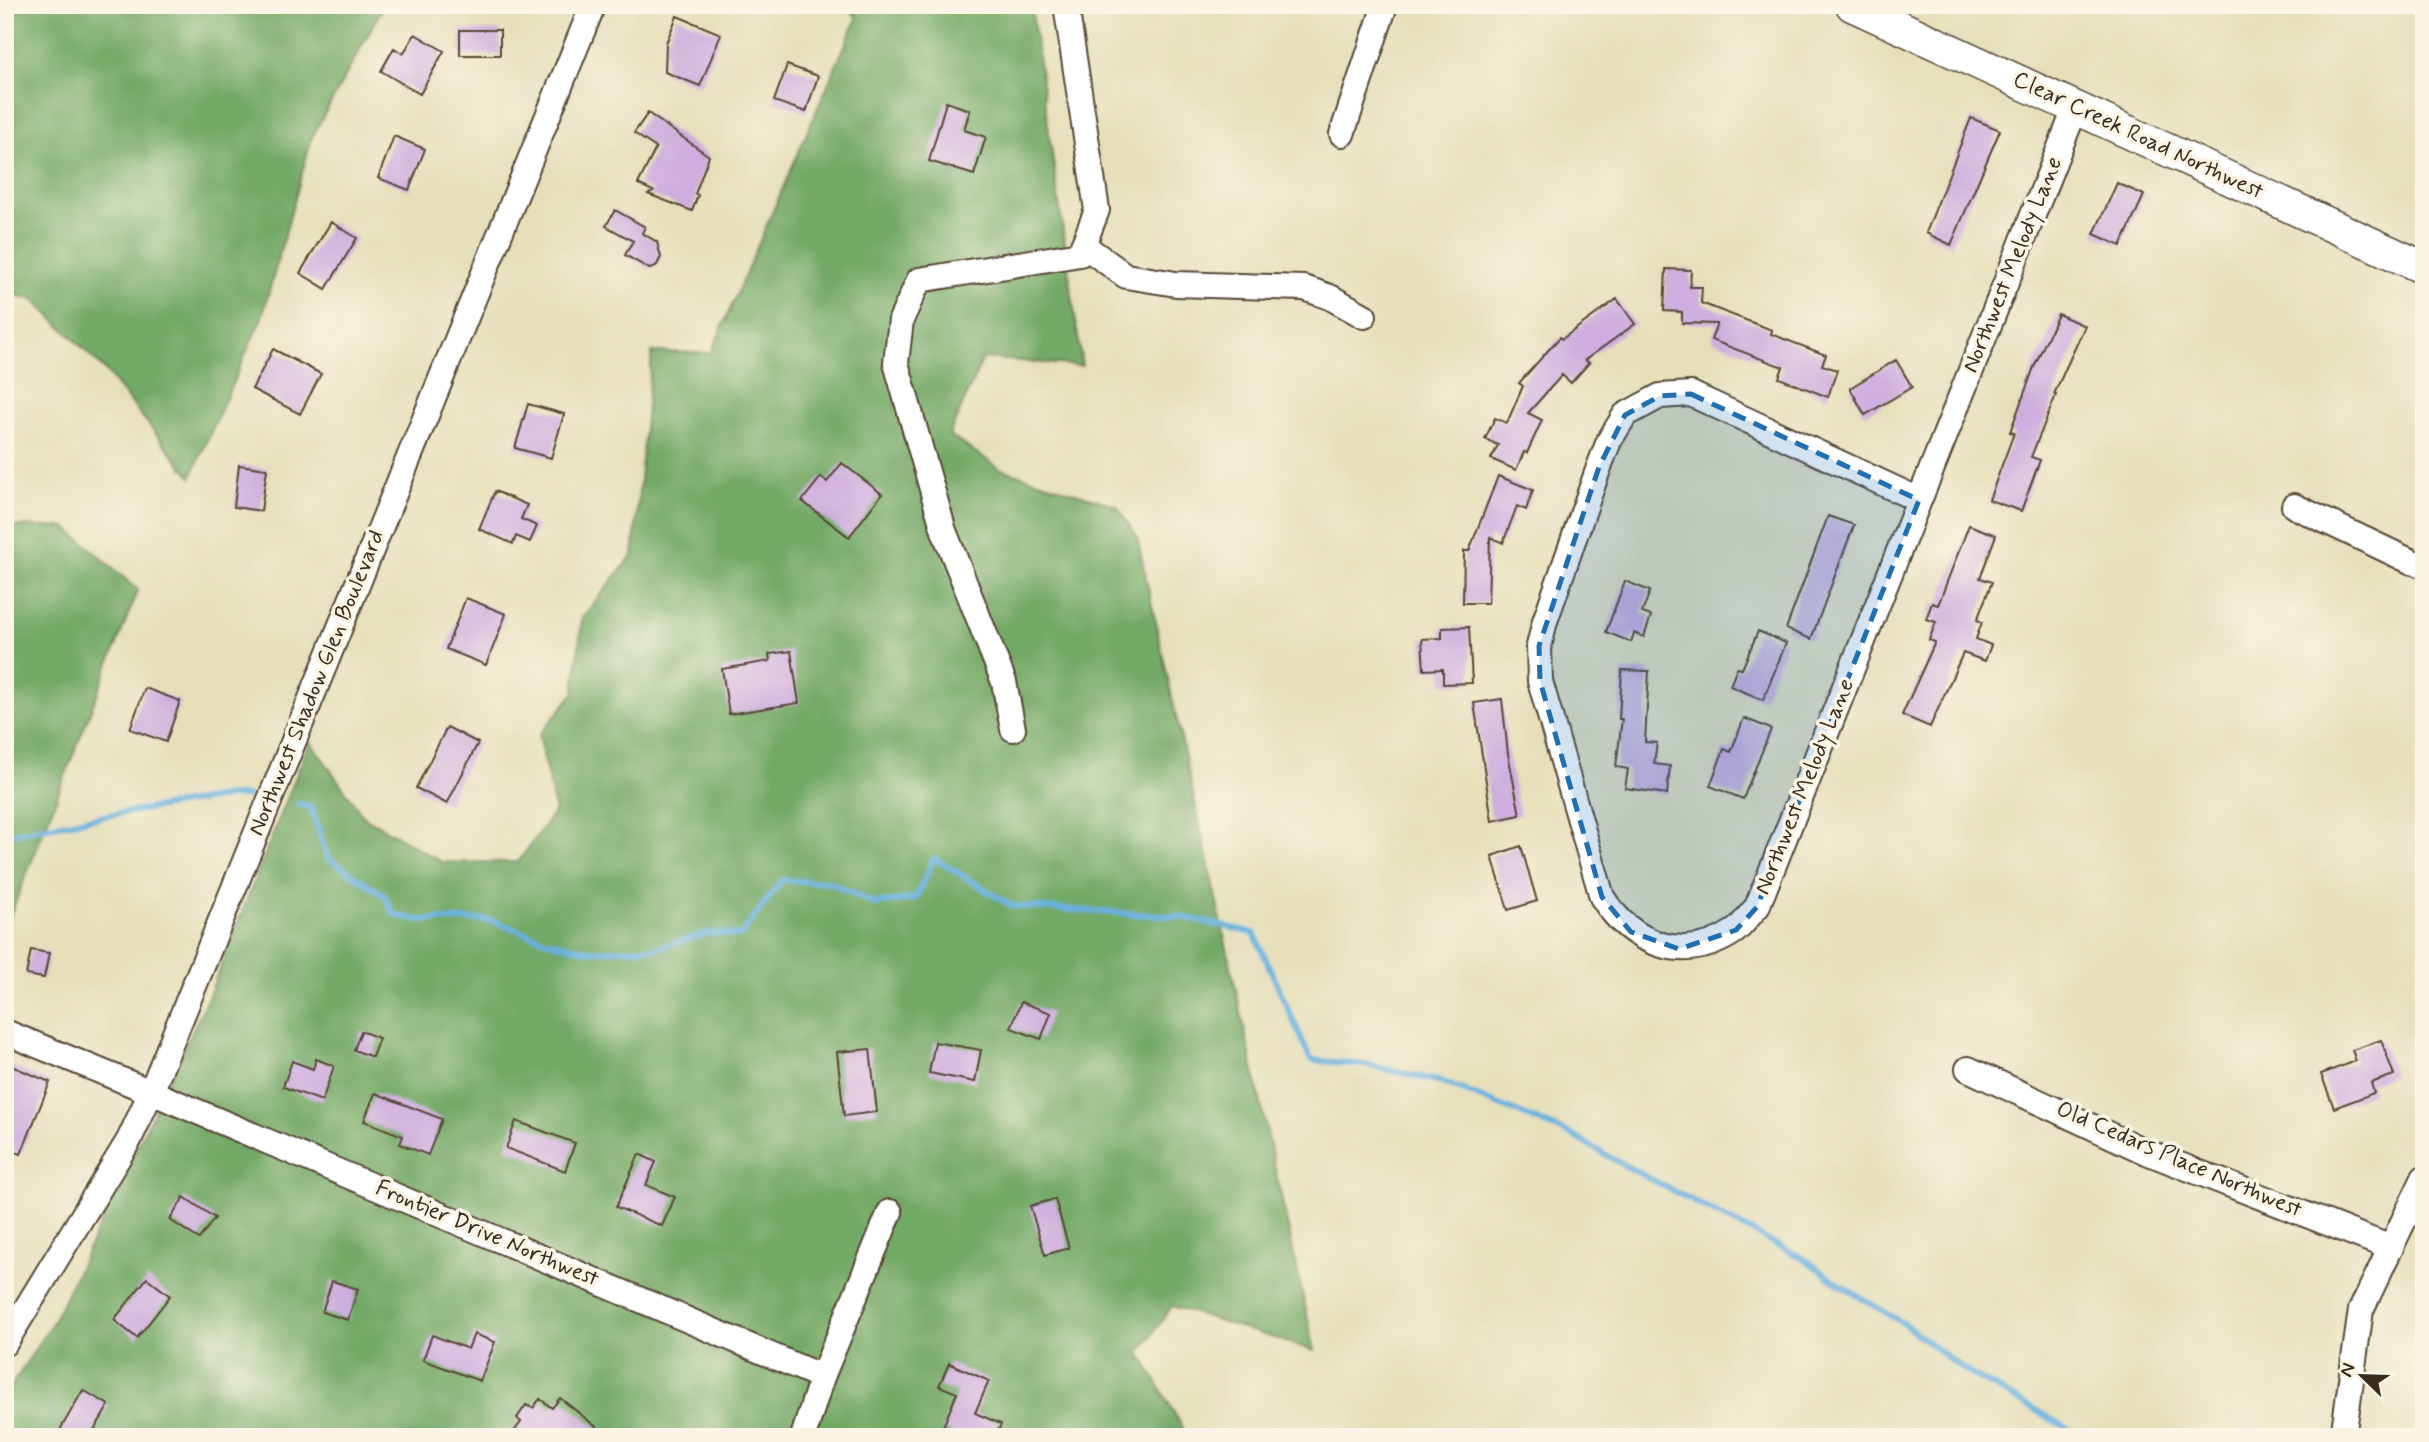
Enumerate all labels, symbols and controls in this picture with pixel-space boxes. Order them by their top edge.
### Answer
street label: Clear Creek Road Northwest [2008,65,2268,207]
street label: Northwest Melody Lane [1956,153,2070,377]
street label: Northwest Shadow Glen Boulevard [242,526,392,840]
street label: Northwest Melody Lane [1748,675,1862,899]
street label: Old Cedars Place Northwest [2052,1095,2306,1225]
street label: Frontier Drive Northwest [371,1173,603,1295]
north arrow [2328,1340,2398,1410]
text: N [2334,1359,2362,1381]

